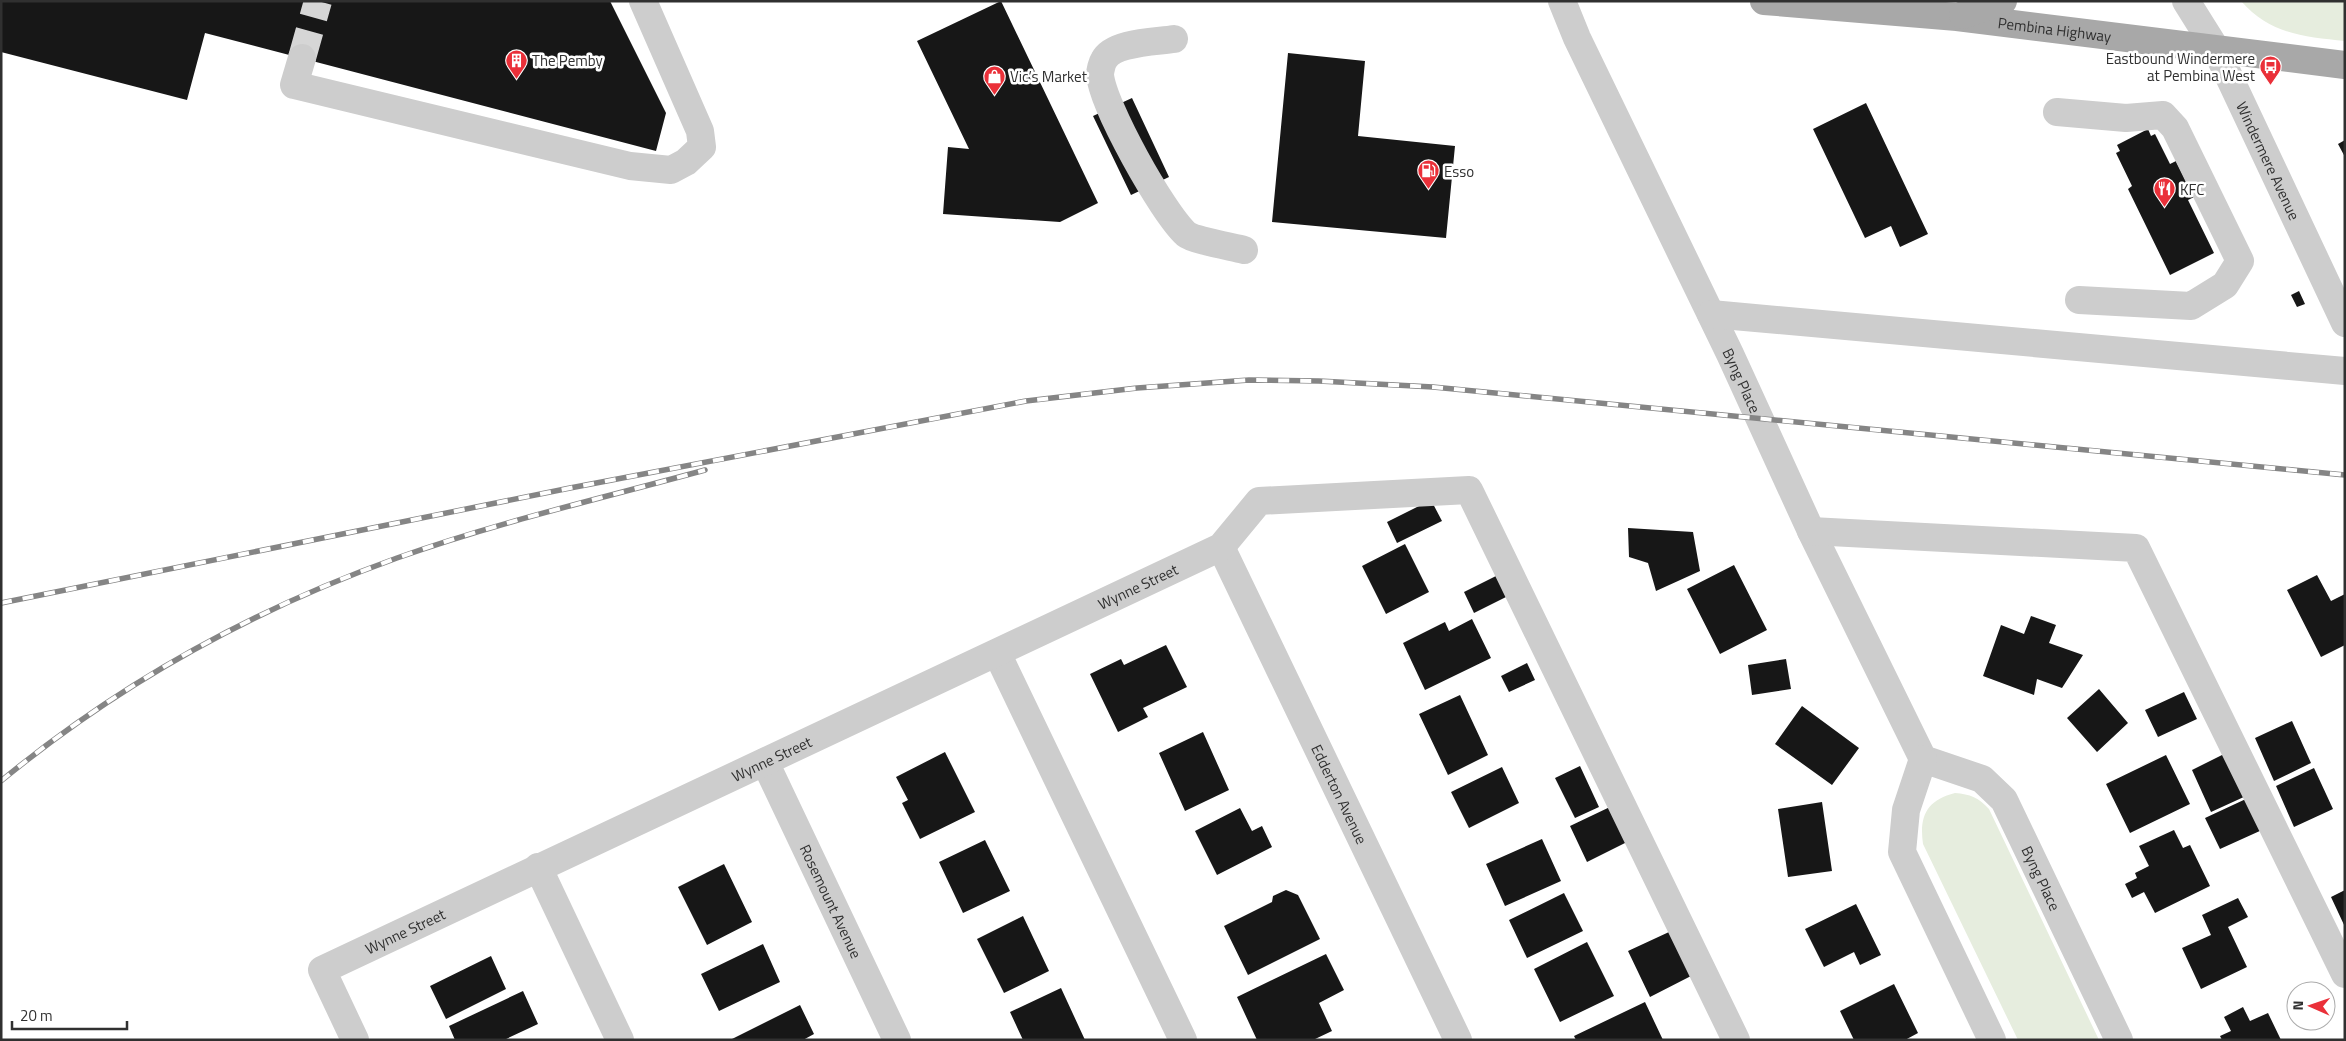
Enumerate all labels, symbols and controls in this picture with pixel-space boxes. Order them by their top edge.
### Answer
street label: Pembina Highway [1996,11,2113,48]
place label: Eastbound Windermere at Pembina West [2106,47,2256,87]
building icon: The Pemby [504,48,528,79]
place label: The Pemby [532,49,603,72]
bus stop icon: Eastbound Windermere at Pembina West [2259,55,2283,86]
shop icon: Vic’s Market [982,64,1006,95]
place label: Vic’s Market [1010,65,1088,88]
street label: Windermere Avenue [2231,98,2306,224]
fuel station icon: Esso [1416,159,1440,190]
place label: Esso [1444,160,1474,183]
restaurant icon: KFC [2152,177,2176,208]
place label: KFC [2180,178,2204,201]
street label: Byng Place [1717,344,1767,417]
street label: Wynne Street [1094,557,1182,615]
street label: Wynne Street [727,729,816,787]
street label: Edderton Avenue [1306,740,1374,848]
street label: Rosemount Avenue [794,840,868,962]
street label: Byng Place [2016,842,2067,914]
street label: Wynne Street [361,902,449,960]
north arrow [2286,981,2336,1031]
scale bar [12,998,128,1030]
text: N [2287,1000,2308,1011]
text: 20 m [20,1004,53,1027]

